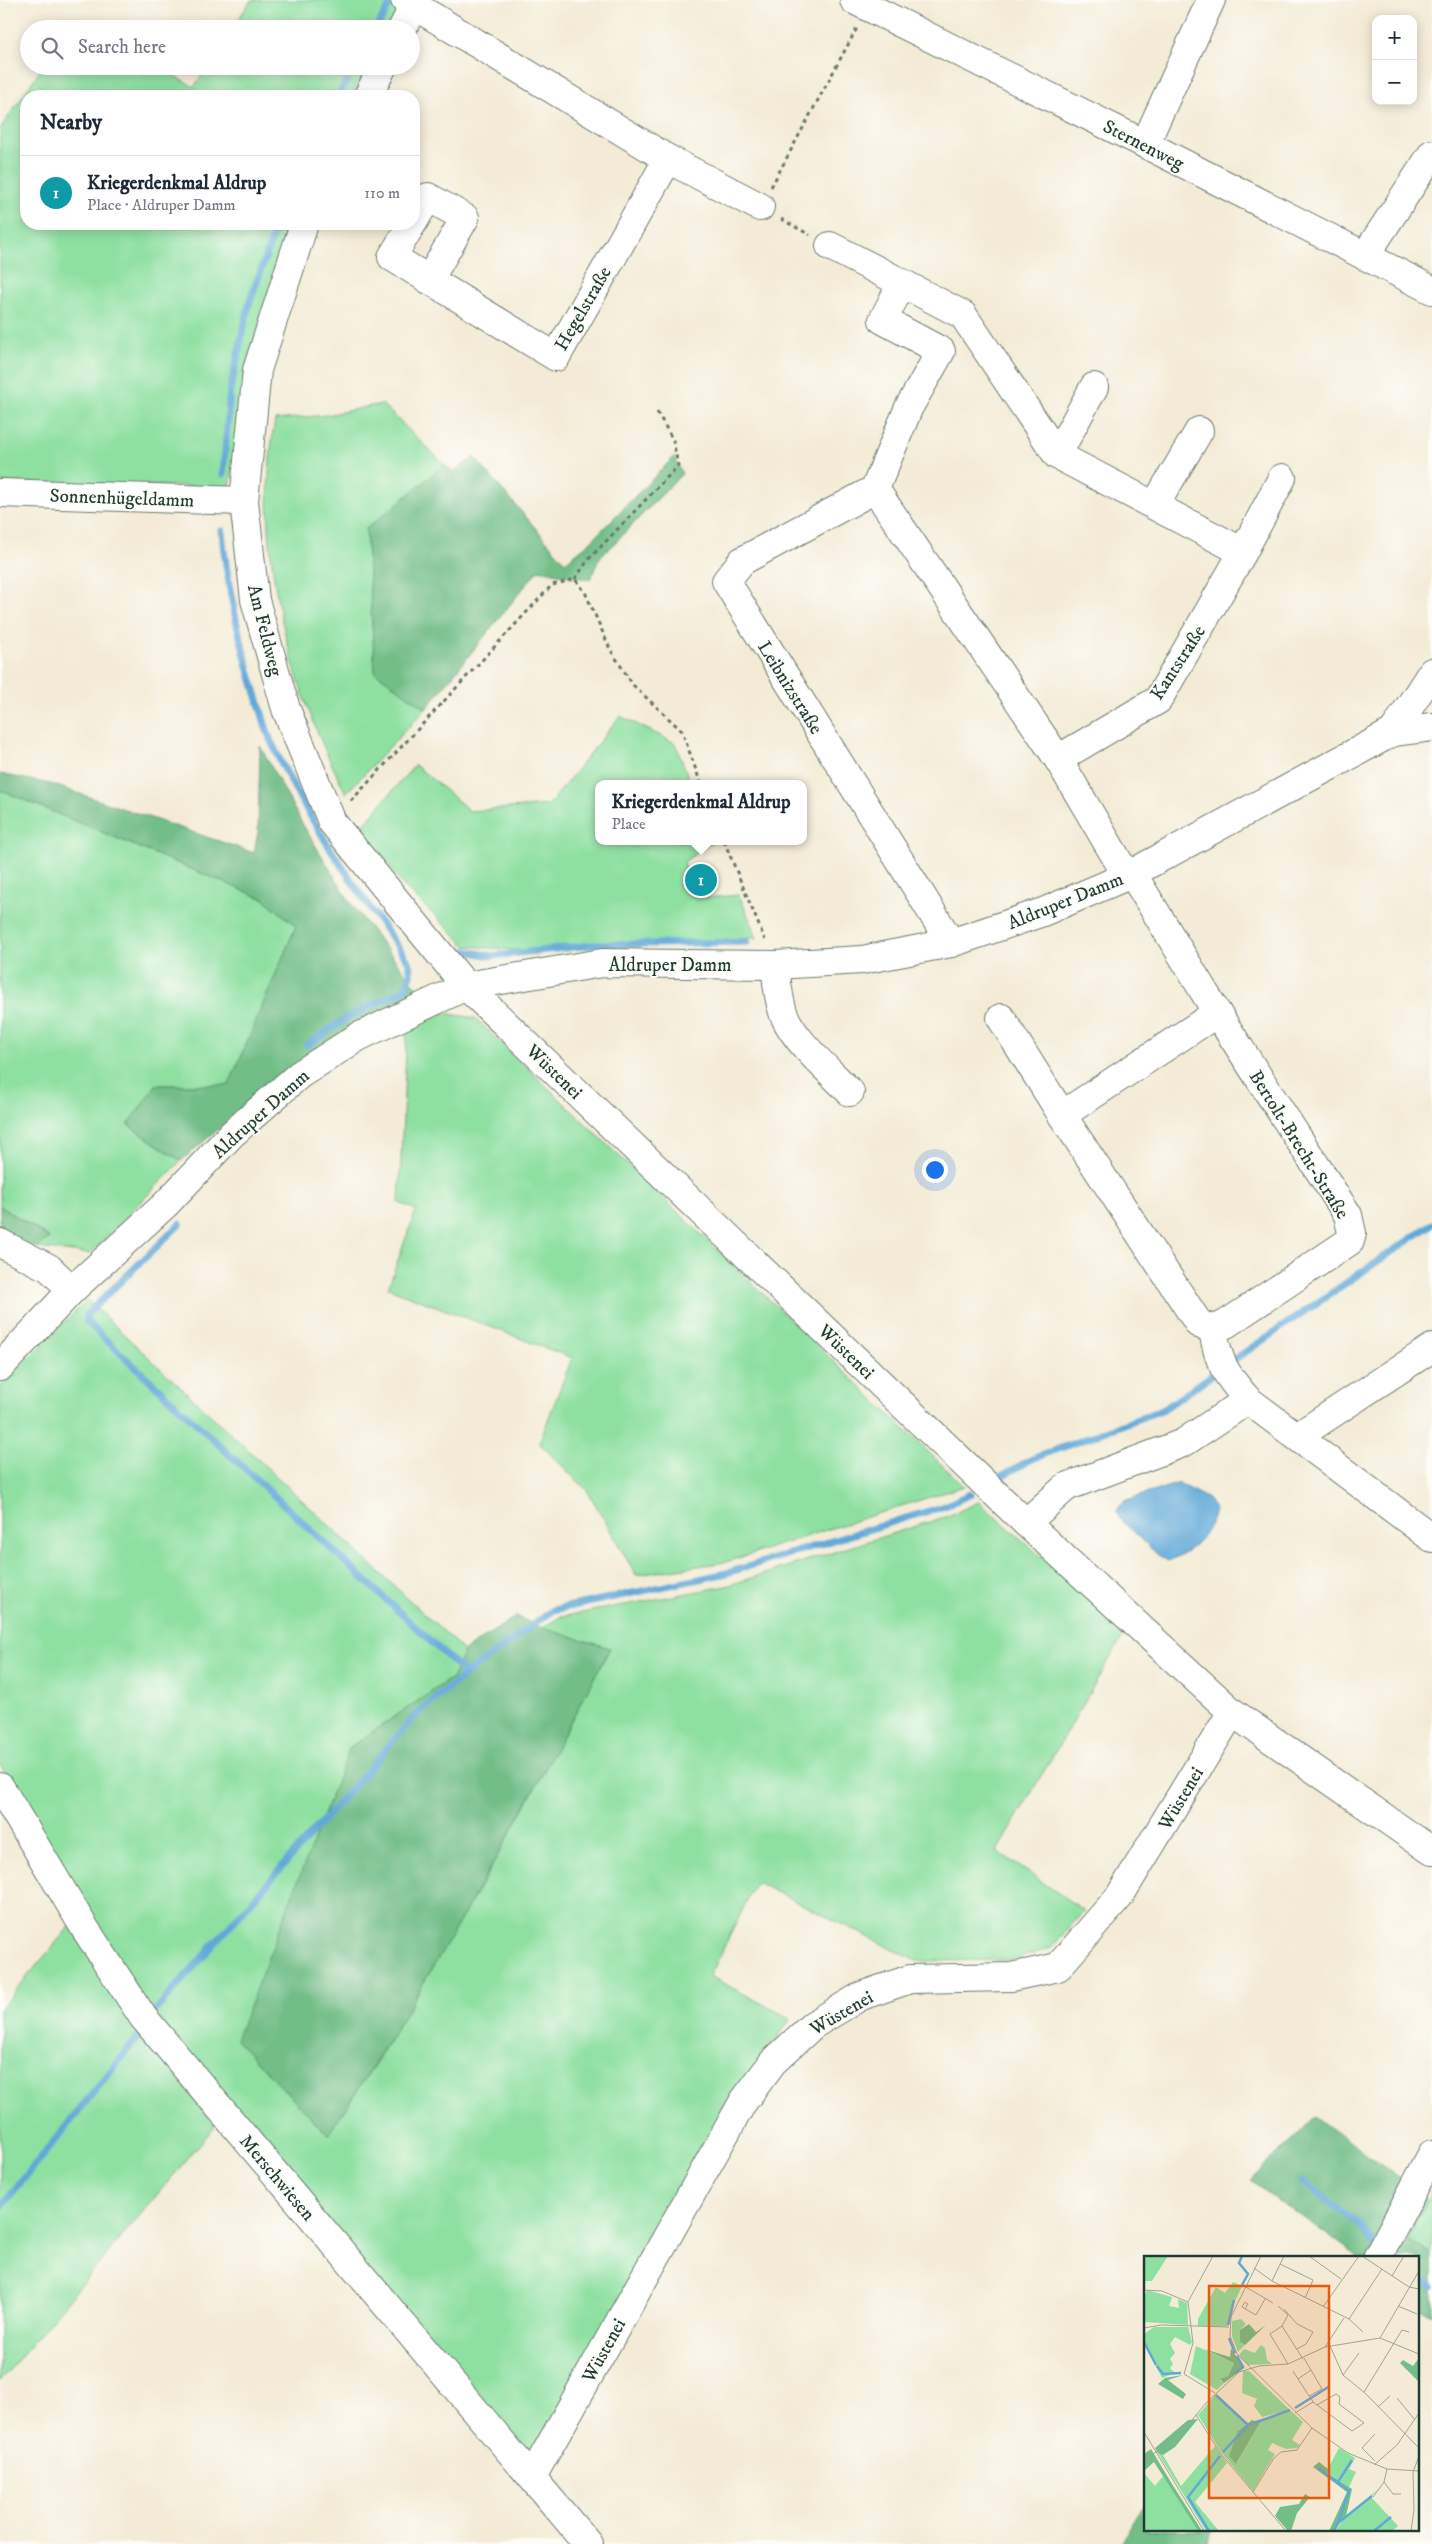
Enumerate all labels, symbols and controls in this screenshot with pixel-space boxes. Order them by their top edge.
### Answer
map controls [1372,15,1417,105]
button: + [1372,15,1417,60]
search box [20,20,420,75]
icon: search [38,34,66,62]
text: Search here [78,36,166,59]
button: − [1372,60,1417,105]
text: Nearby [40,110,102,136]
street label: Sternenweg [1099,115,1188,176]
text: Kriegerdenkmal Aldrup [87,172,266,195]
text: 1 [53,183,59,203]
text: 110 m [364,183,400,203]
text: Place · Aldruper Damm [87,195,236,215]
street label: Hegelstraße [550,262,617,355]
street label: Sonnenhügeldamm [49,484,195,513]
street label: Am Feldweg [242,582,287,679]
street label: Kantstraße [1146,621,1211,704]
street label: Leibnizstraße [752,637,827,739]
popup [595,780,807,845]
text: Kriegerdenkmal Aldrup [611,791,791,814]
text: Place [611,814,646,834]
pin: 1 [685,861,717,899]
street label: Aldruper Damm [1004,868,1127,935]
street label: Aldruper Damm [609,954,731,977]
street label: Wüstenei [520,1039,587,1105]
street label: Aldruper Damm [208,1064,314,1164]
street label: Bertolt-Brecht-Straße [1244,1066,1354,1223]
your location [922,1157,948,1183]
street label: Wüstenei [812,1319,879,1385]
street label: Wüstenei [1153,1763,1209,1835]
street label: Wüstenei [805,1986,878,2041]
street label: Merschwiesen [234,2130,320,2226]
inset map [1144,2256,1420,2532]
street label: Wüstenei [577,2315,631,2388]

